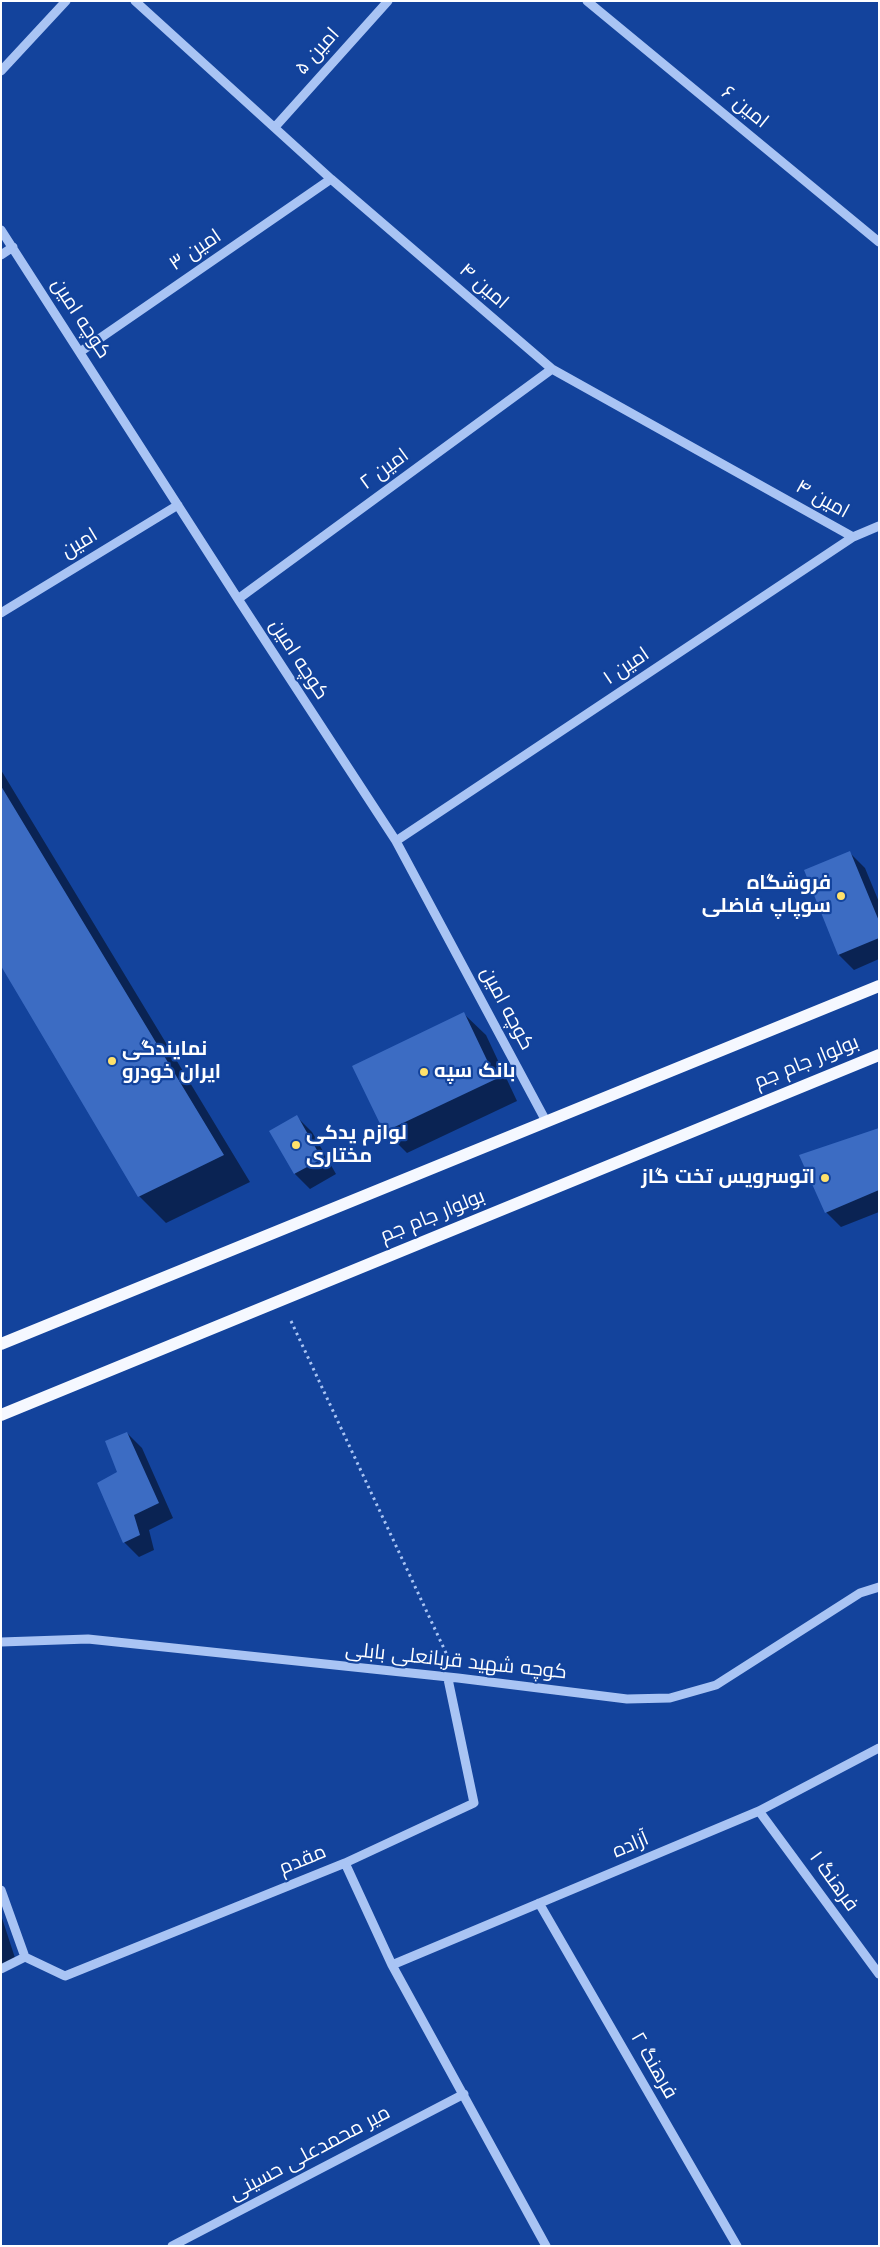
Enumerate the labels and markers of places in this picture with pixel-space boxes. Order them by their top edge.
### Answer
place label: فروشگاه سوپاپ فاضلی [702,872,831,919]
marker: فروشگاه سوپاپ فاضلی [835,890,847,902]
place label: نمایندگی ایران خودرو [122,1038,221,1085]
marker: نمایندگی ایران خودرو [106,1055,118,1067]
place label: بانک سپه [434,1060,515,1084]
marker: بانک سپه [418,1066,430,1078]
place label: لوازم یدکی مختاری [306,1122,407,1169]
marker: لوازم یدکی مختاری [290,1139,302,1151]
place label: اتوسرویس تخت گاز [641,1166,815,1190]
marker: اتوسرویس تخت گاز [819,1172,831,1184]

